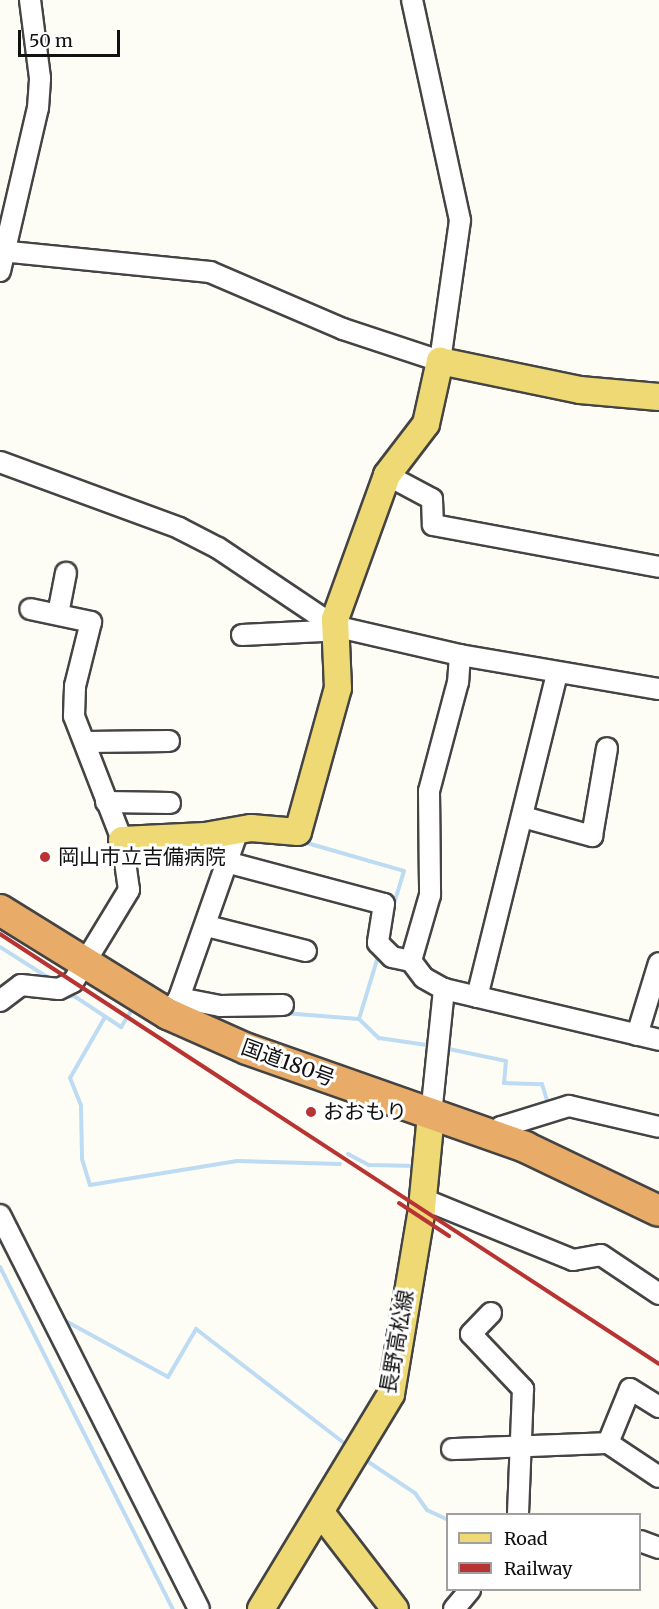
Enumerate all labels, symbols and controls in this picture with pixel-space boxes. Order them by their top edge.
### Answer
scale bar [21,18,123,56]
text: 50 m [29,29,73,52]
place label: 岡山市立吉備病院 [58,844,226,870]
marker: 岡山市立吉備病院 [36,848,54,866]
street label: 国道180号 [238,1034,338,1092]
place label: おおもり [323,1099,407,1125]
marker: おおもり [304,1105,318,1119]
street label: 長野高松線 [375,1288,419,1396]
legend [446,1513,641,1591]
text: Road [504,1527,548,1550]
text: Railway [504,1557,572,1580]

